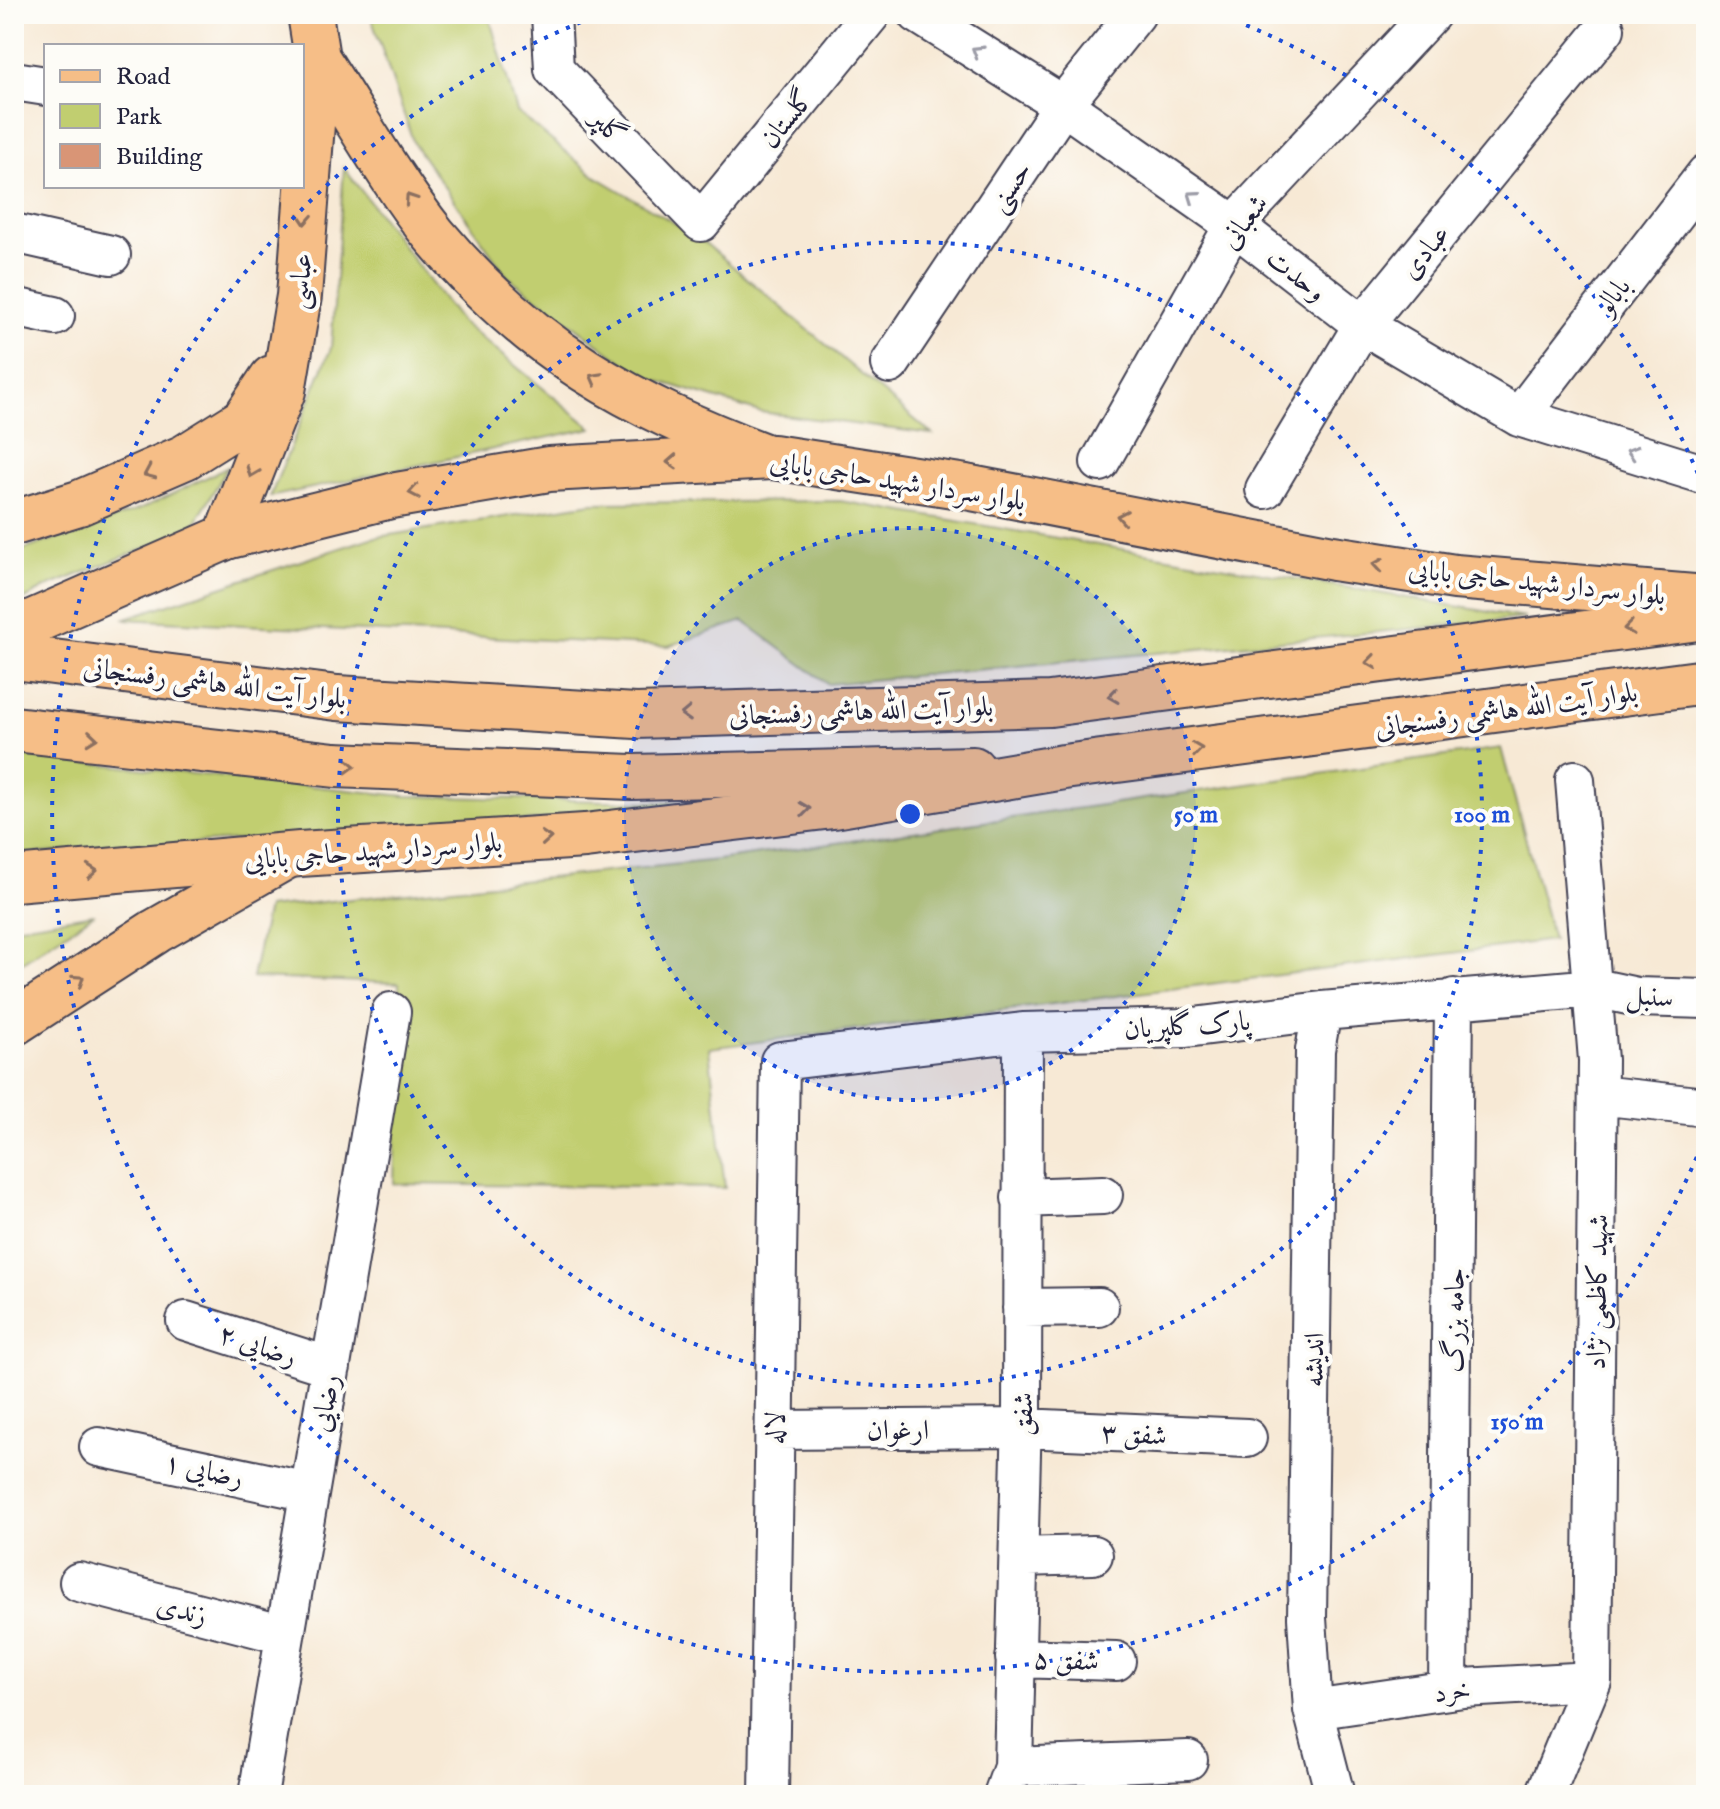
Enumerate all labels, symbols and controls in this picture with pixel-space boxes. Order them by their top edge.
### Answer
legend [44,44,304,188]
one-way arrow [971,46,986,61]
text: Road [116,62,170,93]
street label: گلستان [752,82,823,157]
street label: گلپر [580,99,633,153]
text: Park [116,102,162,133]
text: Building [116,142,203,173]
street label: حسنی [981,155,1042,220]
street label: شعبانی [1213,188,1277,257]
one-way arrow [1188,191,1202,206]
one-way arrow [405,193,420,208]
one-way arrow [297,213,314,226]
street label: عبادی [1393,218,1459,287]
street label: وحدت [1258,241,1333,310]
street label: عباسی [281,251,322,311]
street label: بابالو [1587,271,1639,325]
one-way arrow [589,373,603,388]
street label: بلوار سردار شهید حاجی بابایی [767,445,1028,520]
one-way arrow [1625,445,1639,461]
one-way arrow [665,454,678,471]
one-way arrow [143,463,157,479]
one-way arrow [245,464,262,478]
one-way arrow [407,482,420,499]
one-way arrow [1115,510,1129,527]
street label: بلوار سردار شهید حاجی بابایی [1406,553,1667,614]
one-way arrow [1371,557,1385,574]
one-way arrow [1622,619,1636,636]
street label: بلوار آیت الله هاشمی رفسنجانی [81,645,349,718]
one-way arrow [1364,653,1378,670]
street label: بلوار آیت الله هاشمی رفسنجانی [1372,670,1640,747]
street label: بلوار آیت الله هاشمی رفسنجانی [728,684,994,735]
one-way arrow [1106,687,1120,704]
one-way arrow [679,706,692,723]
one-way arrow [85,729,98,746]
one-way arrow [1191,741,1204,758]
one-way arrow [344,757,357,774]
centre of rings [896,800,924,828]
text: 50 m [1174,800,1219,831]
text: 100 m [1454,800,1511,831]
one-way arrow [799,801,812,818]
street label: بلوار سردار شهید حاجی بابایی [243,826,503,879]
one-way arrow [540,830,553,847]
one-way arrow [86,863,99,880]
one-way arrow [70,975,85,990]
street label: سنبل [1625,978,1675,1017]
street label: پارک گلپریان [1123,1003,1253,1049]
street label: شهید کاظمی نژاد [1580,1214,1617,1370]
street label: جامه بزرگ [1437,1267,1474,1373]
street label: رضایی ۲ [214,1317,301,1375]
street label: اندیشه [1298,1332,1333,1388]
street label: رضایی [304,1372,349,1435]
street label: شفق [1007,1392,1042,1436]
text: 150 m [1490,1407,1544,1438]
street label: لاله [759,1411,794,1445]
street label: ارغوان [867,1414,929,1449]
street label: شفق ۳ [1100,1416,1168,1455]
street label: رضایی ۱ [161,1446,246,1497]
street label: زندی [153,1588,210,1635]
street label: شفق ۵ [1032,1643,1100,1680]
street label: خرد [1432,1673,1473,1712]

